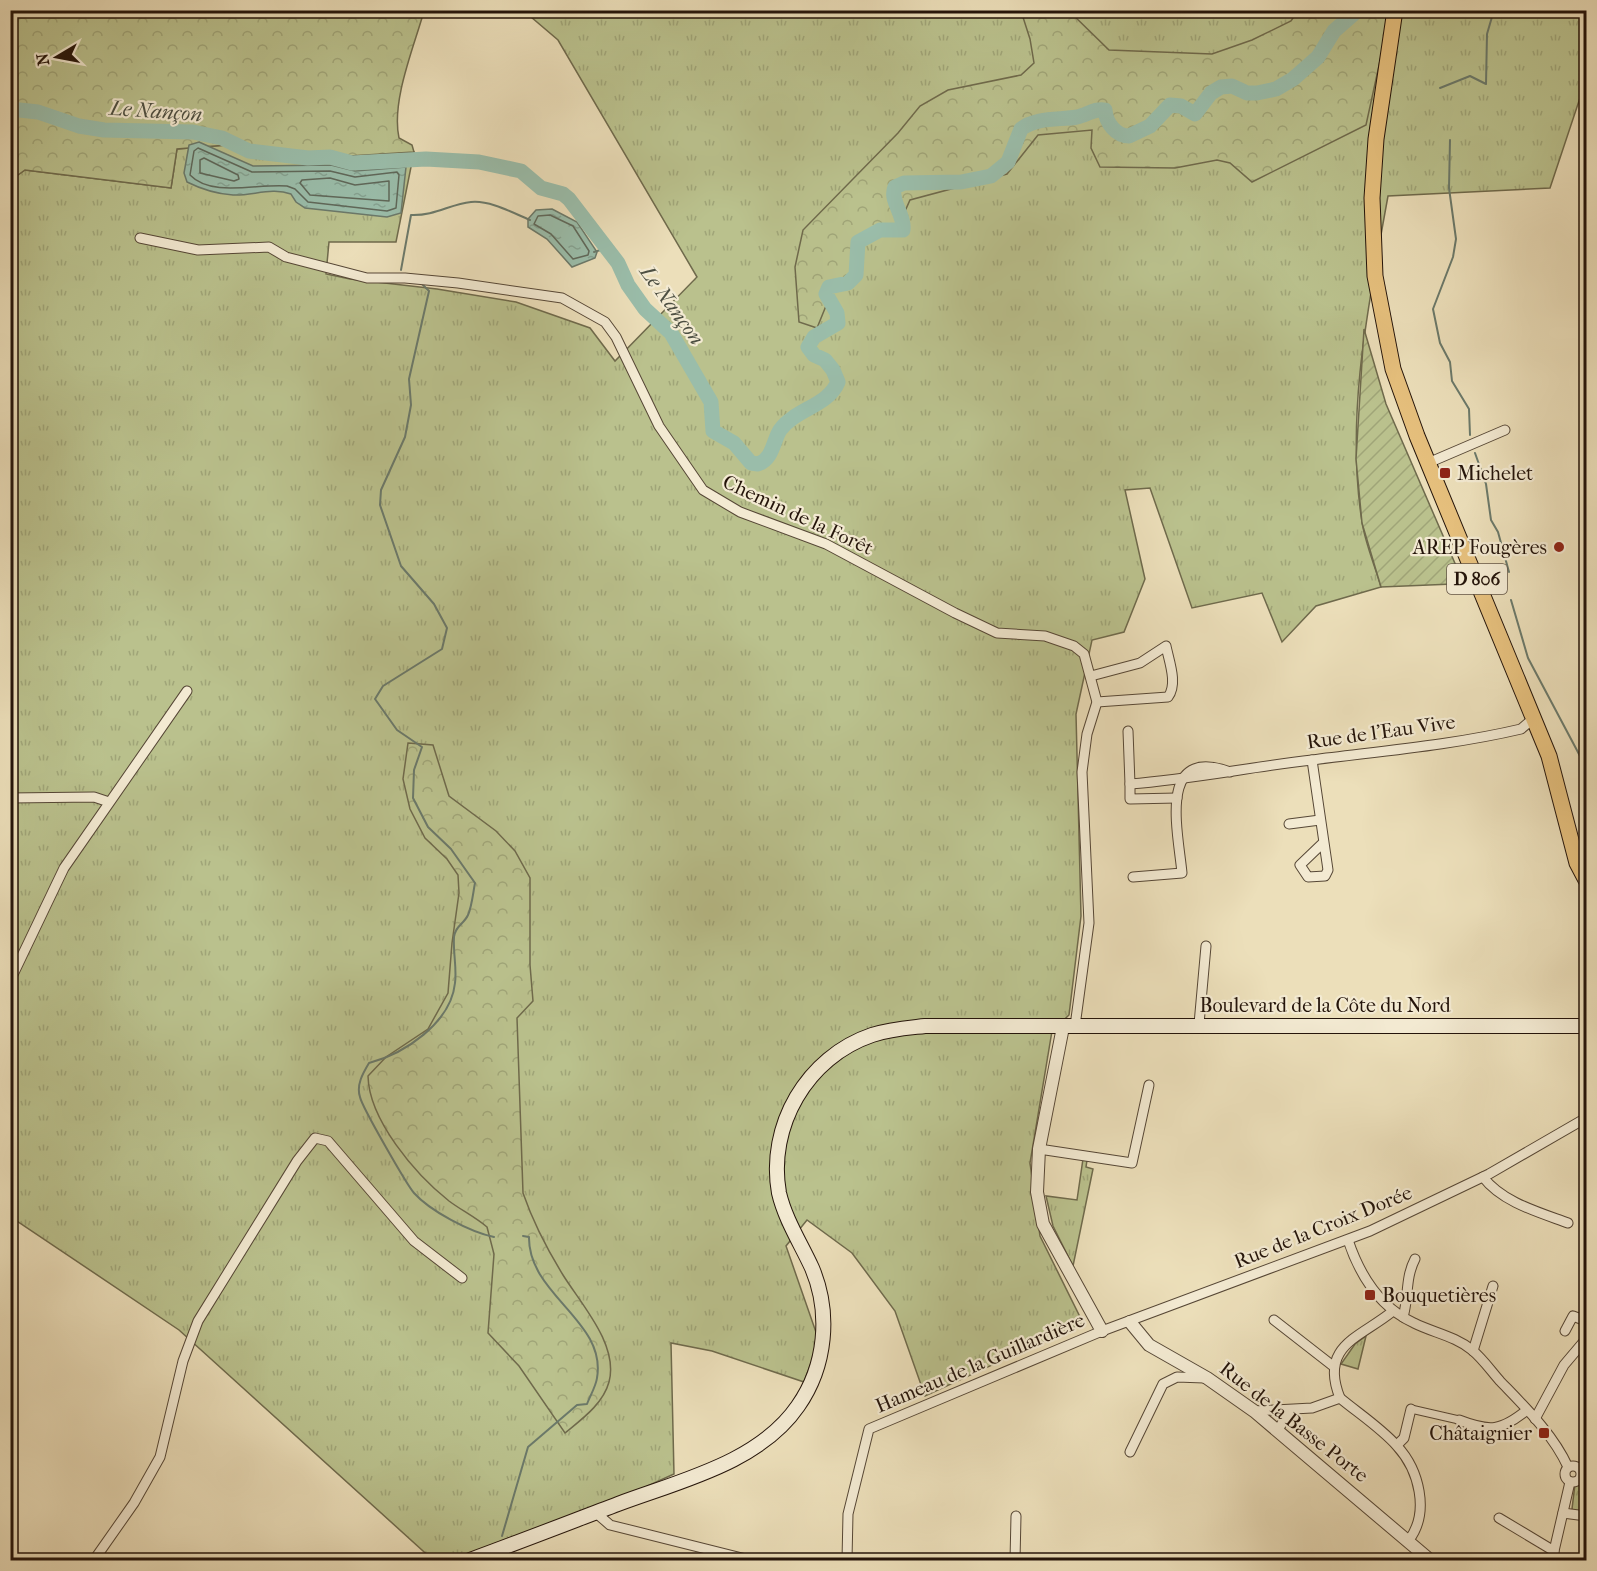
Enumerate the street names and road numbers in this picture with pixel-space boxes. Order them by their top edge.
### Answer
street label: Chemin de la Forêt [719,470,877,560]
road number: D 806 [1447,564,1507,594]
street label: Rue de l'Eau Vive [1305,710,1457,754]
street label: Boulevard de la Côte du Nord [1199,994,1452,1017]
street label: Rue de la Croix Dorée [1231,1181,1415,1273]
street label: Hameau de la Guillardière [872,1308,1088,1418]
street label: Rue de la Basse Porte [1215,1357,1373,1487]

